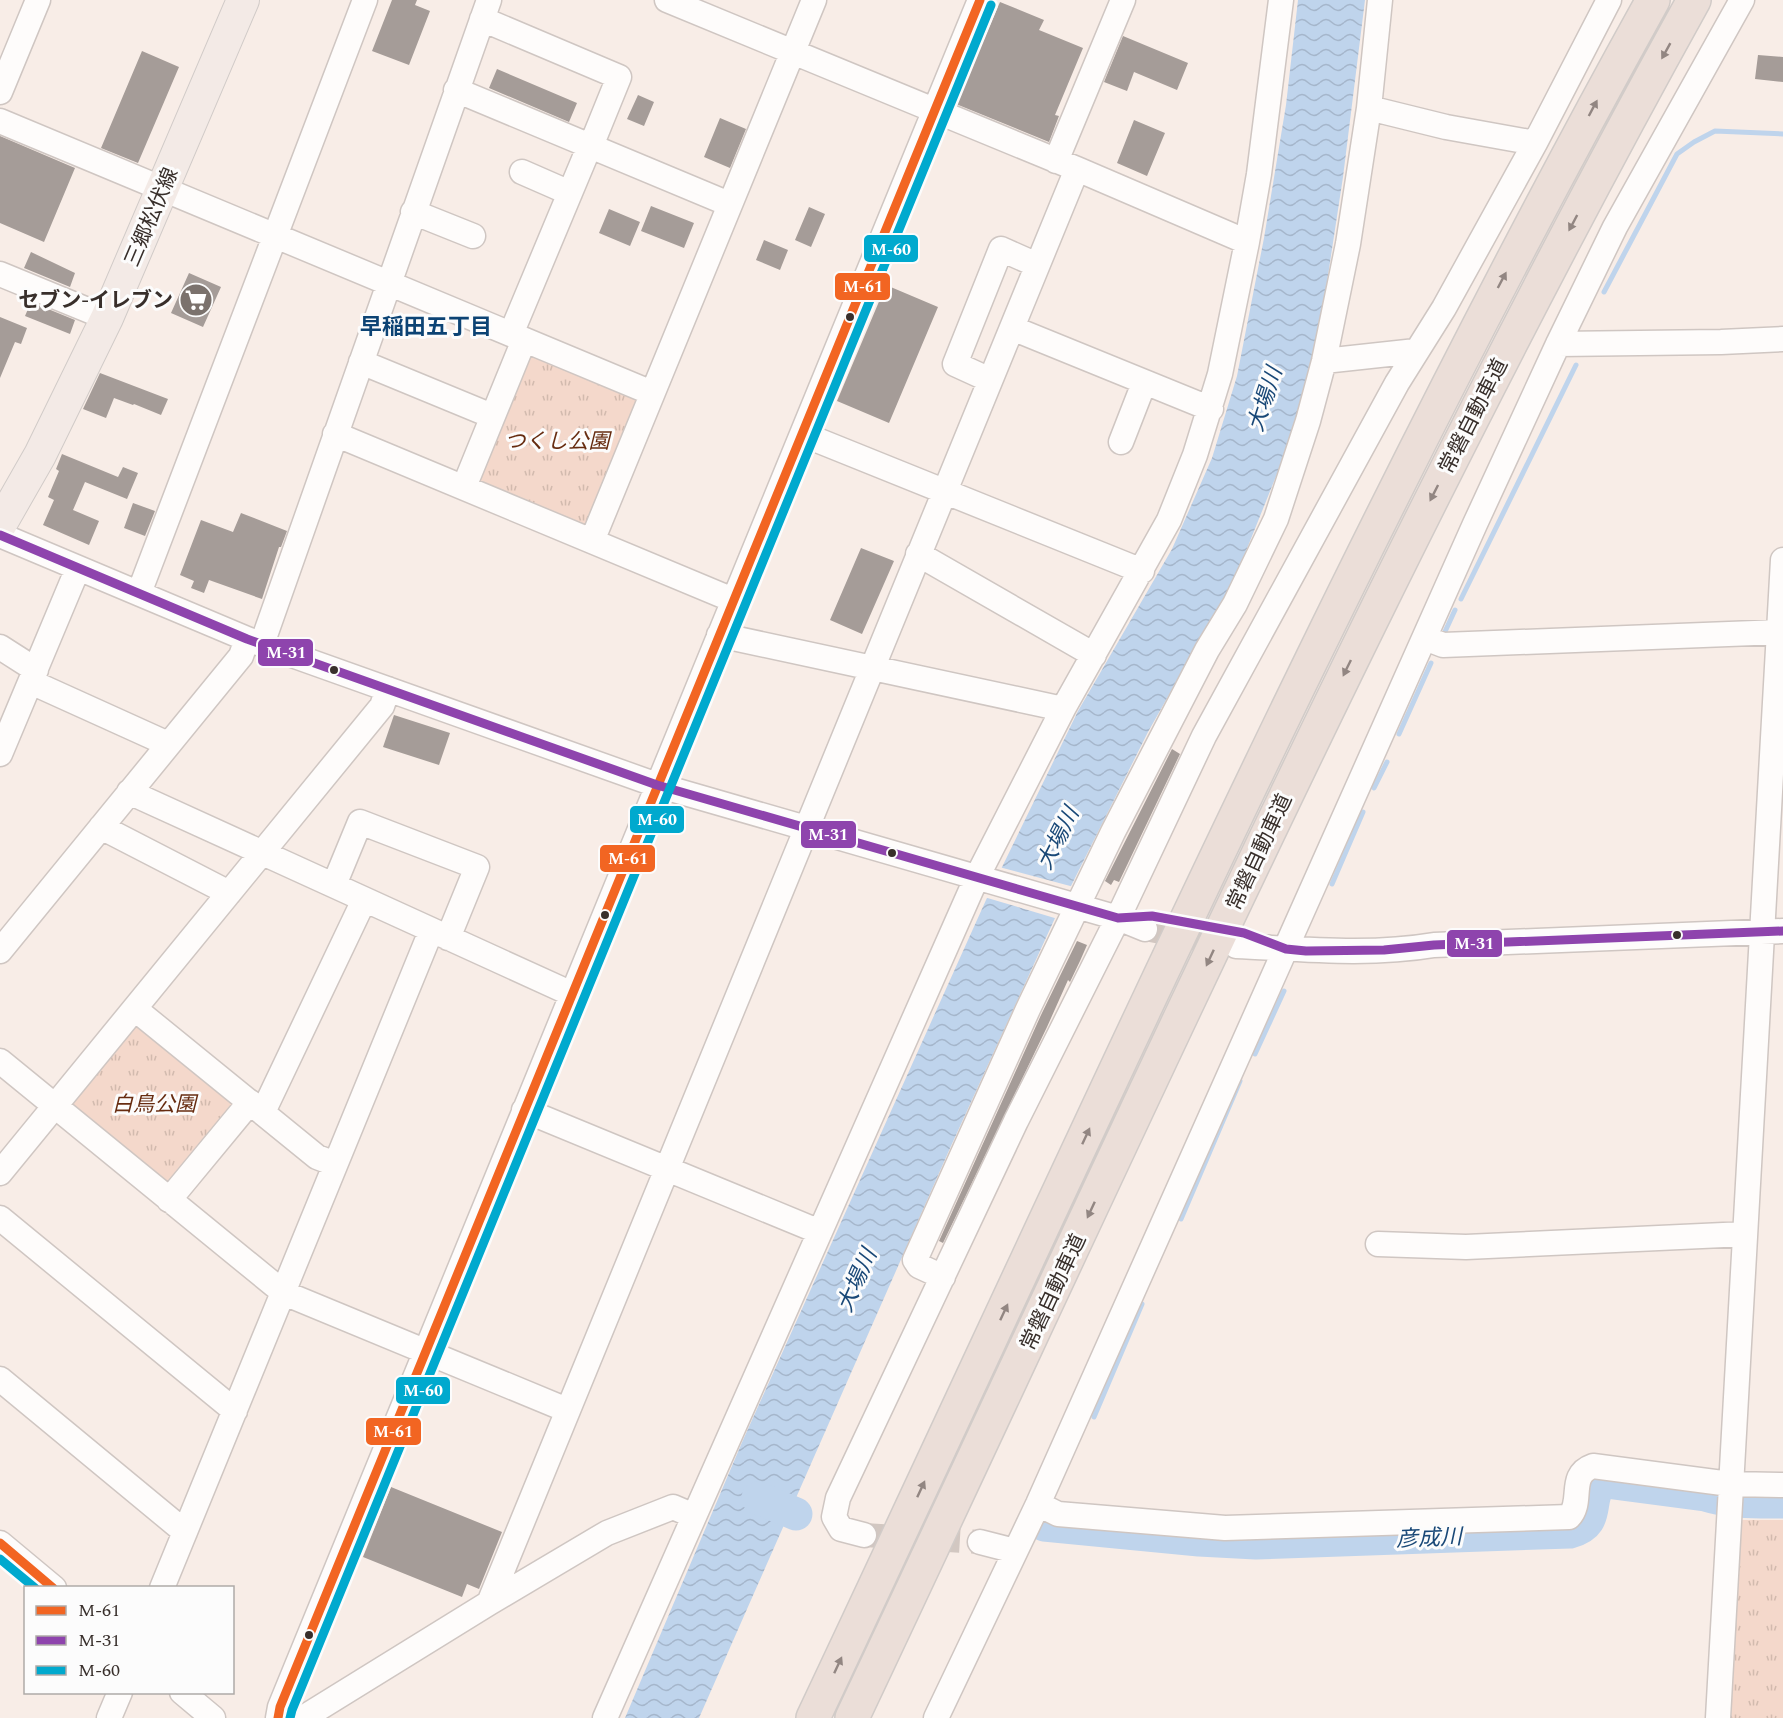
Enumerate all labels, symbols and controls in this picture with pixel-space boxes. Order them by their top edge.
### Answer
one-way arrow [1661,43,1671,60]
one-way arrow [1588,100,1598,117]
street label: 三郷松伏線 [117,163,187,272]
one-way arrow [1569,214,1579,232]
line badge: M-60 [863,234,919,263]
text: M-60 [871,238,911,262]
line badge: M-61 [834,272,891,301]
one-way arrow [1497,272,1507,289]
text: M-61 [843,275,883,299]
supermarket icon: セブン-イレブン [178,282,214,318]
place label: セブン-イレブン [18,285,173,317]
district label: 早稲田五丁目 [360,311,492,344]
unlabelled marker [844,311,856,323]
street label: 常磐自動車道 [1431,353,1517,480]
water label: 大場川 [1240,361,1292,436]
park label: つくし公園 [505,426,612,458]
one-way arrow [1429,485,1439,502]
line badge: M-31 [257,638,314,667]
text: M-31 [266,641,306,665]
one-way arrow [1343,659,1352,676]
unlabelled marker [328,664,340,676]
street label: 常磐自動車道 [1219,789,1301,916]
water label: 大場川 [1029,800,1089,876]
line badge: M-60 [629,805,685,834]
text: M-60 [637,808,677,832]
line badge: M-31 [800,820,857,849]
text: M-31 [808,823,848,847]
line badge: M-61 [599,844,656,873]
text: M-61 [608,847,648,871]
unlabelled marker [886,847,898,859]
unlabelled marker [599,909,611,921]
line badge: M-31 [1446,929,1503,958]
unlabelled marker [1671,929,1683,941]
text: M-31 [1454,932,1494,956]
one-way arrow [1205,949,1214,966]
park label: 白鳥公園 [112,1089,199,1121]
one-way arrow [1082,1127,1091,1144]
one-way arrow [1087,1202,1096,1219]
street label: 常磐自動車道 [1013,1229,1095,1356]
water label: 大場川 [829,1242,887,1317]
one-way arrow [999,1303,1009,1321]
line badge: M-60 [395,1376,451,1405]
text: M-60 [403,1379,443,1403]
line badge: M-61 [365,1417,422,1446]
text: M-61 [373,1420,413,1444]
one-way arrow [917,1480,926,1497]
water label: 彦成川 [1395,1521,1465,1556]
legend [24,1586,234,1694]
text: M-61 [78,1597,120,1624]
text: M-31 [78,1627,120,1654]
unlabelled marker [303,1629,315,1641]
text: M-60 [78,1657,120,1684]
one-way arrow [833,1657,842,1674]

